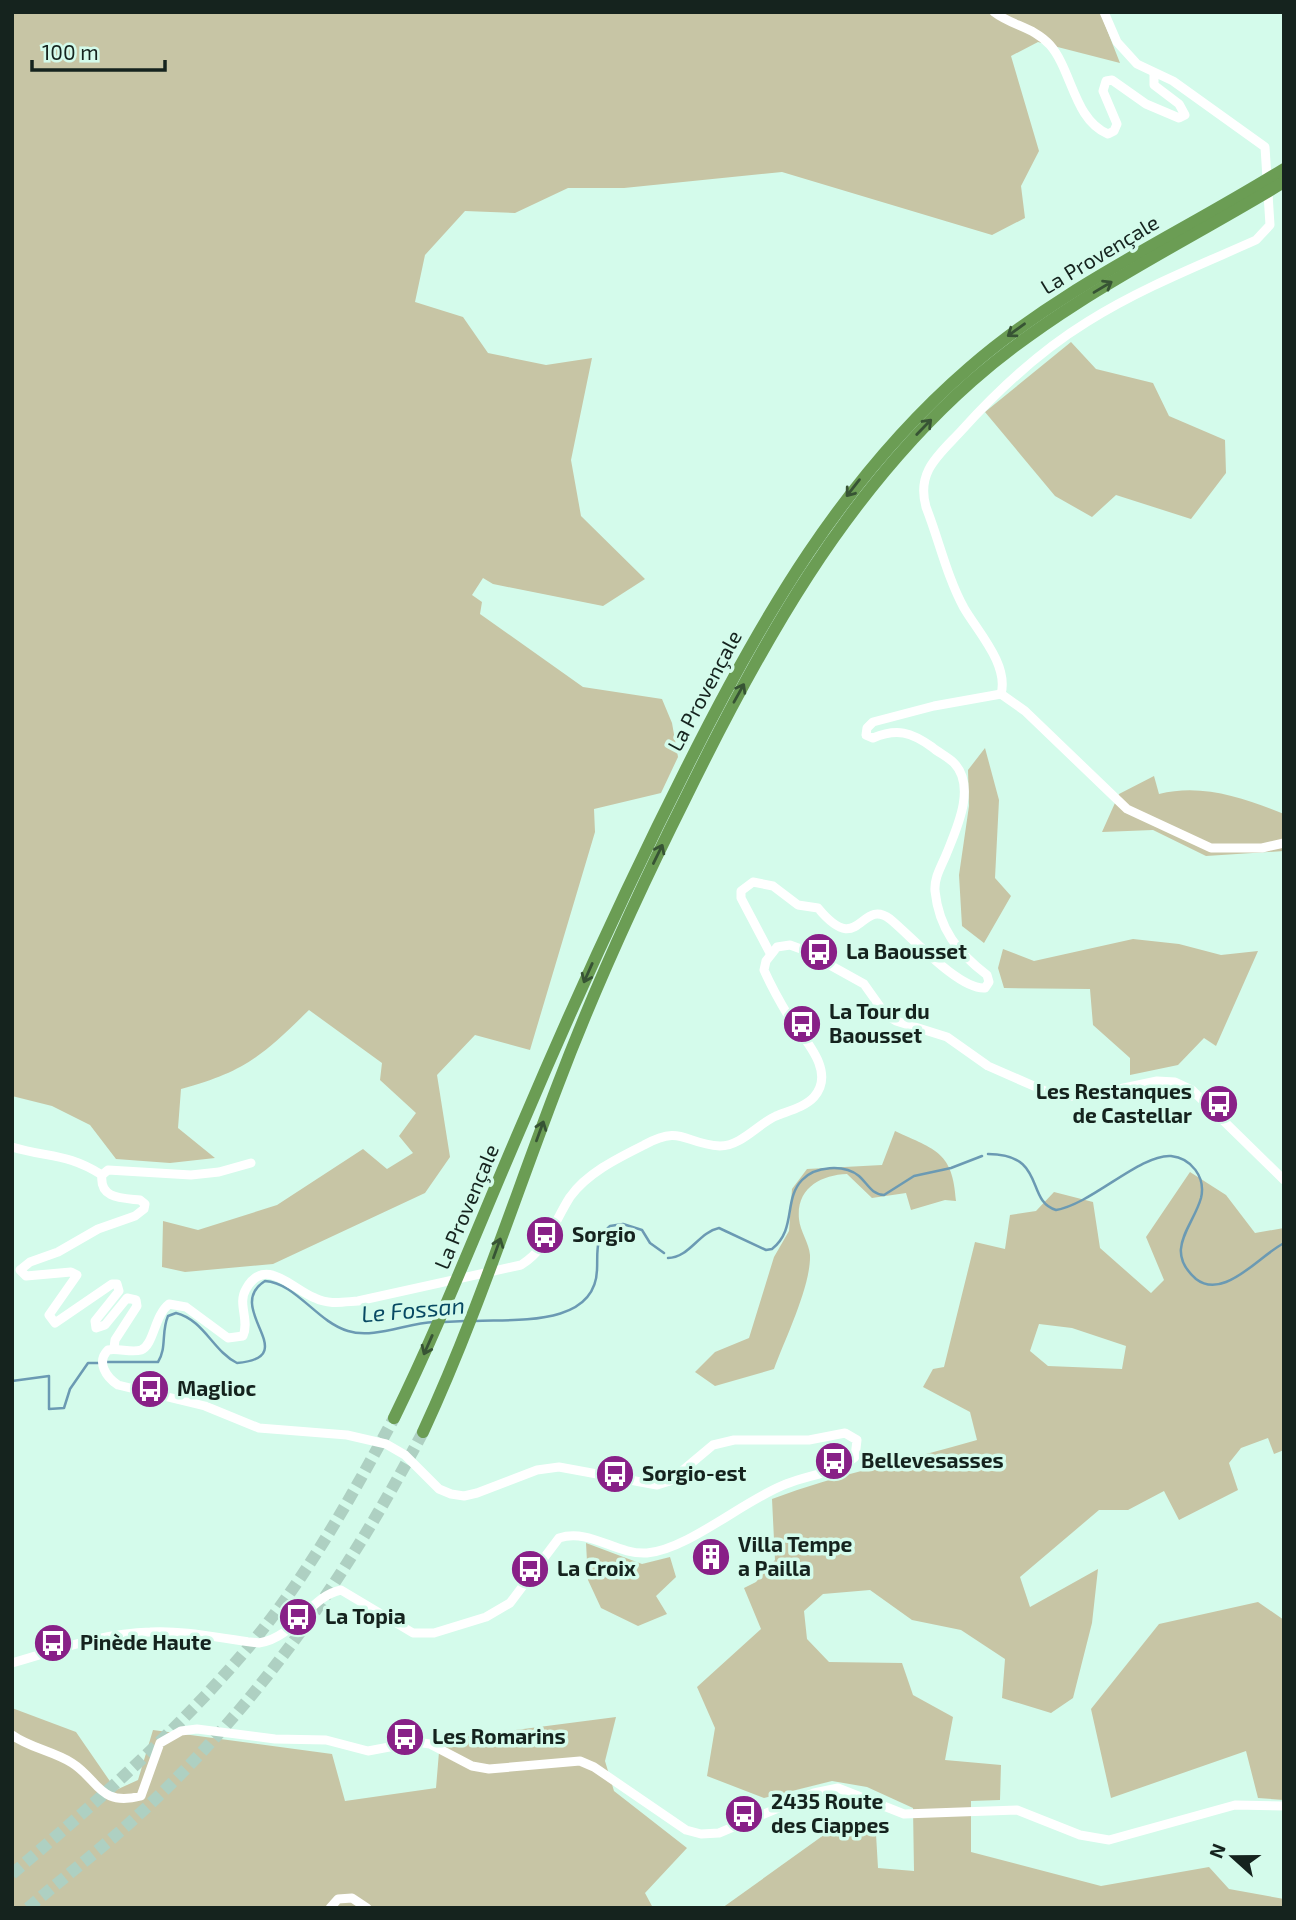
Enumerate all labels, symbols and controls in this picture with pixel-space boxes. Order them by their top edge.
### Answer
scale bar [32,28,164,72]
text: 100 m [42,39,99,64]
street label: La Provençale [1036,209,1164,300]
one-way arrow [1093,280,1113,294]
one-way arrow [1007,322,1026,337]
one-way arrow [916,419,933,436]
one-way arrow [846,478,861,497]
street label: La Provençale [661,626,748,756]
one-way arrow [733,683,746,704]
one-way arrow [651,844,665,865]
bus stop icon: La Baousset [798,931,840,973]
place label: La Baousset [846,938,967,963]
one-way arrow [581,962,594,983]
place label: La Tour du Baousset [829,998,930,1047]
bus stop icon: La Tour du Baousset [781,1003,823,1045]
place label: Les Restanques de Castellar [1036,1078,1192,1127]
bus stop icon: Les Restanques de Castellar [1198,1083,1240,1125]
one-way arrow [535,1121,548,1142]
street label: La Provençale [428,1140,505,1273]
bus stop icon: Sorgio [524,1214,566,1256]
place label: Sorgio [572,1221,636,1246]
one-way arrow [492,1237,504,1259]
water label: Le Fossan [360,1291,466,1327]
one-way arrow [421,1334,434,1356]
bus stop icon: Maglioc [129,1368,171,1410]
place label: Maglioc [177,1375,256,1400]
bus stop icon: Bellevesasses [813,1440,855,1482]
place label: Bellevesasses [861,1447,1004,1472]
bus stop icon: Sorgio-est [594,1453,636,1495]
place label: Sorgio-est [642,1460,747,1485]
place label: Villa Tempe a Pailla [738,1531,853,1580]
building icon: Villa Tempe a Pailla [690,1536,732,1578]
bus stop icon: La Croix [509,1548,551,1590]
place label: La Croix [557,1555,636,1580]
bus stop icon: La Topia [277,1596,319,1638]
place label: La Topia [325,1603,406,1628]
bus stop icon: Pinède Haute [32,1622,74,1664]
place label: Pinède Haute [80,1629,212,1654]
bus stop icon: Les Romarins [384,1716,426,1758]
place label: Les Romarins [432,1723,566,1748]
place label: 2435 Route des Ciappes [771,1788,889,1837]
bus stop icon: 2435 Route des Ciappes [723,1793,765,1835]
north arrow [1198,1822,1268,1892]
text: N [1203,1840,1230,1861]

